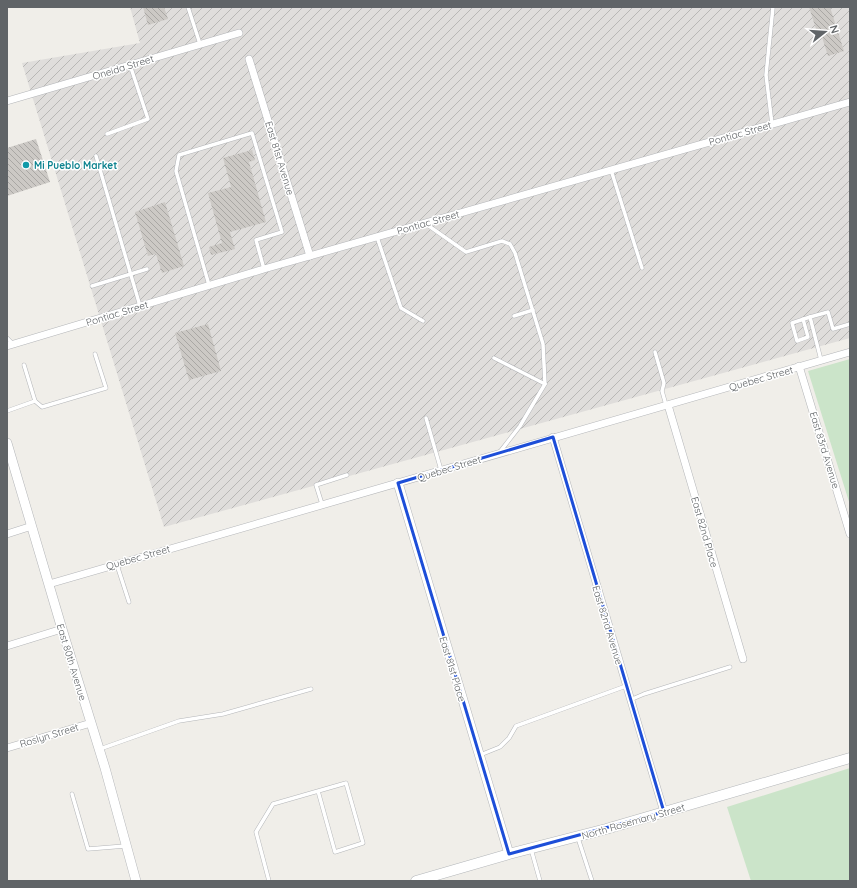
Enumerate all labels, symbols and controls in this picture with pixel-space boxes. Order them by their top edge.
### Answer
north arrow [805,12,845,52]
text: N [827,23,842,35]
street label: Oneida Street [91,52,156,83]
street label: Pontiac Street [707,118,774,149]
street label: East 81st Avenue [262,120,297,197]
place label: Mi Pueblo Market [34,159,117,172]
marker: Mi Pueblo Market [21,160,31,170]
street label: Pontiac Street [395,207,462,238]
street label: Pontiac Street [84,298,150,329]
street label: Quebec Street [728,363,795,394]
street label: East 83rd Avenue [807,410,843,491]
street label: Quebec Street [416,452,483,484]
street label: East 82nd Place [688,495,721,569]
street label: Quebec Street [105,542,172,573]
street label: East 82nd Avenue [589,584,626,667]
street label: East 80th Avenue [54,622,90,703]
street label: East 81st Place [436,635,469,704]
street label: Roslyn Street [18,720,81,751]
street label: North Rosemary Street [580,800,687,842]

